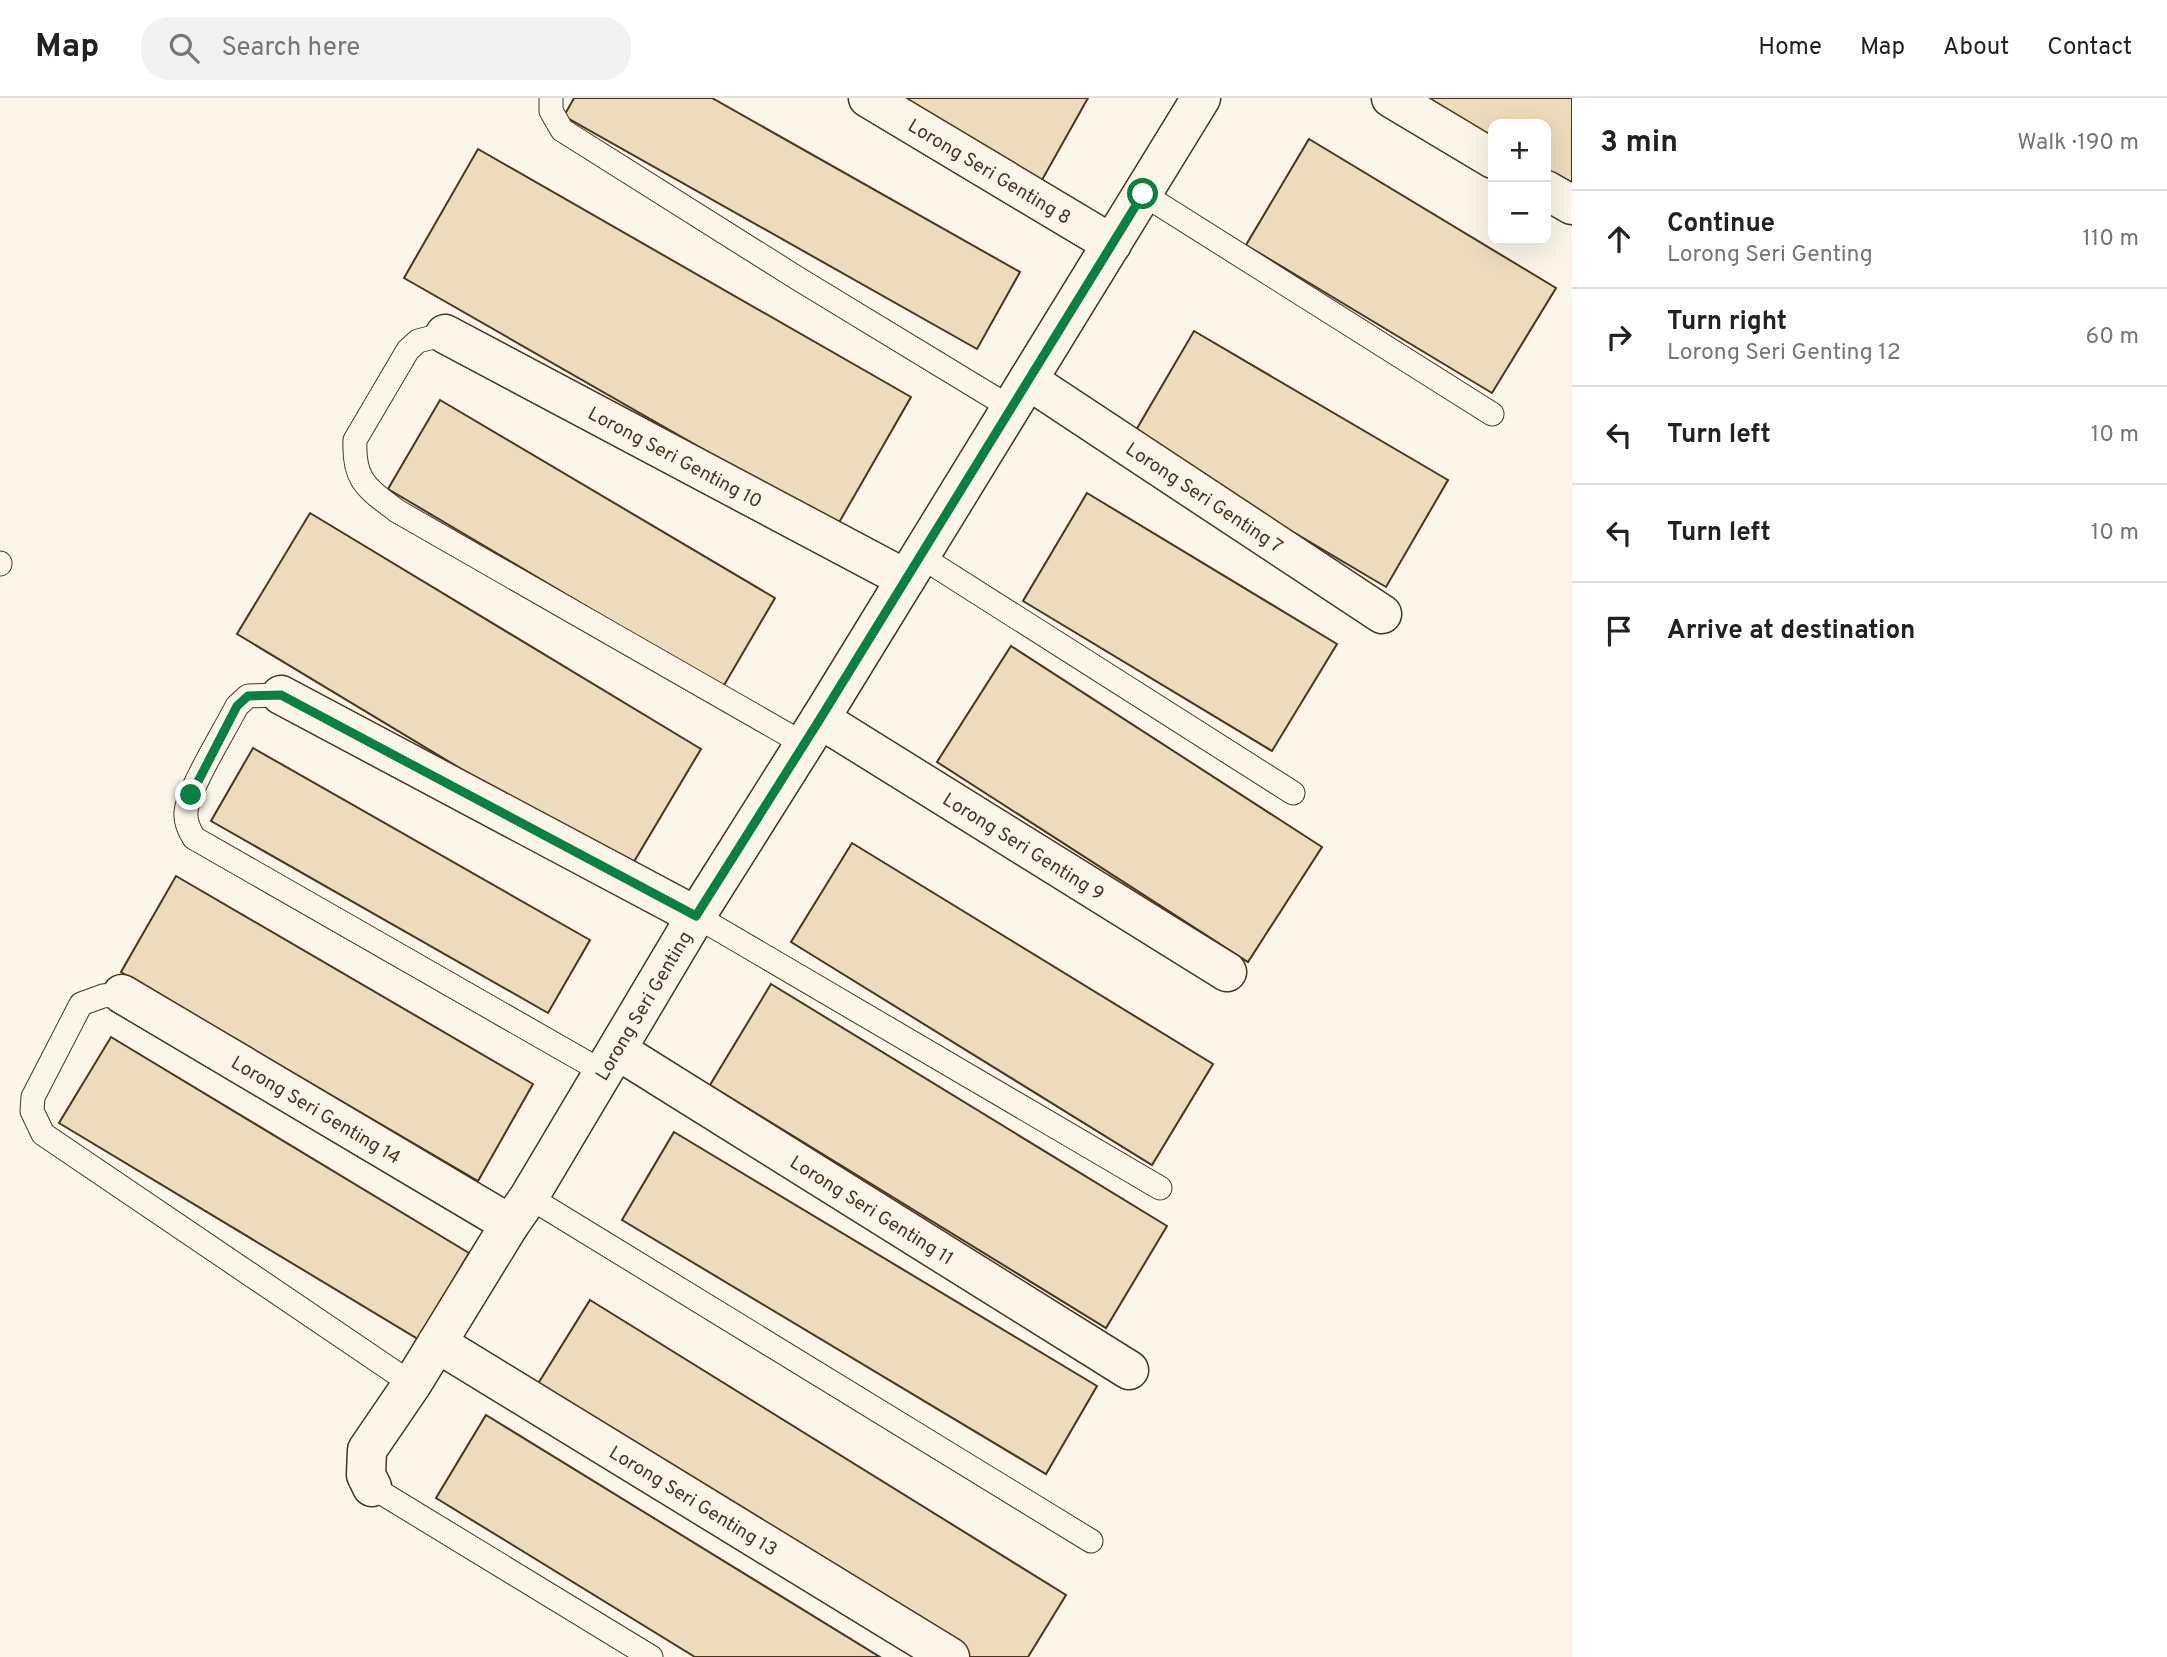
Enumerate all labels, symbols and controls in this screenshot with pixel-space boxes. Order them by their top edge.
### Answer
search box [141,17,631,80]
text: Map [35,27,99,69]
icon: search [165,29,203,67]
text: Search here [221,32,360,65]
text: Home [1758,33,1822,63]
text: Map [1860,33,1905,63]
text: About [1943,33,2009,63]
text: Contact [2047,33,2132,63]
street label: Lorong Seri Genting 8 [903,115,1075,231]
map controls [1488,119,1551,245]
button: + [1488,119,1551,182]
text: 3 min [1600,125,1678,162]
text: Walk · 190 m [2017,129,2139,158]
route start [1127,178,1158,209]
button: − [1488,182,1551,245]
text: Continue [1667,208,1775,241]
icon: ahead [1600,220,1638,258]
text: 110 m [2082,225,2139,254]
text: Lorong Seri Genting [1667,241,1873,270]
text: Turn right [1667,306,1787,339]
icon: right [1600,318,1638,356]
text: 60 m [2086,323,2139,352]
text: Lorong Seri Genting 12 [1667,339,1901,368]
street label: Lorong Seri Genting 10 [583,402,766,514]
icon: left [1600,416,1638,454]
text: Turn left [1667,419,1771,452]
text: 10 m [2091,421,2139,450]
street label: Lorong Seri Genting 7 [1121,438,1287,559]
icon: left [1600,514,1638,552]
text: Turn left [1667,517,1771,550]
text: 10 m [2091,519,2139,548]
icon: arrive [1600,612,1638,650]
text: Arrive at destination [1667,615,1915,648]
route end [175,779,206,810]
street label: Lorong Seri Genting 9 [938,788,1108,907]
street label: Lorong Seri Genting [591,927,698,1086]
street label: Lorong Seri Genting 14 [226,1051,405,1171]
street label: Lorong Seri Genting 11 [785,1151,958,1271]
street label: Lorong Seri Genting 13 [604,1441,781,1562]

